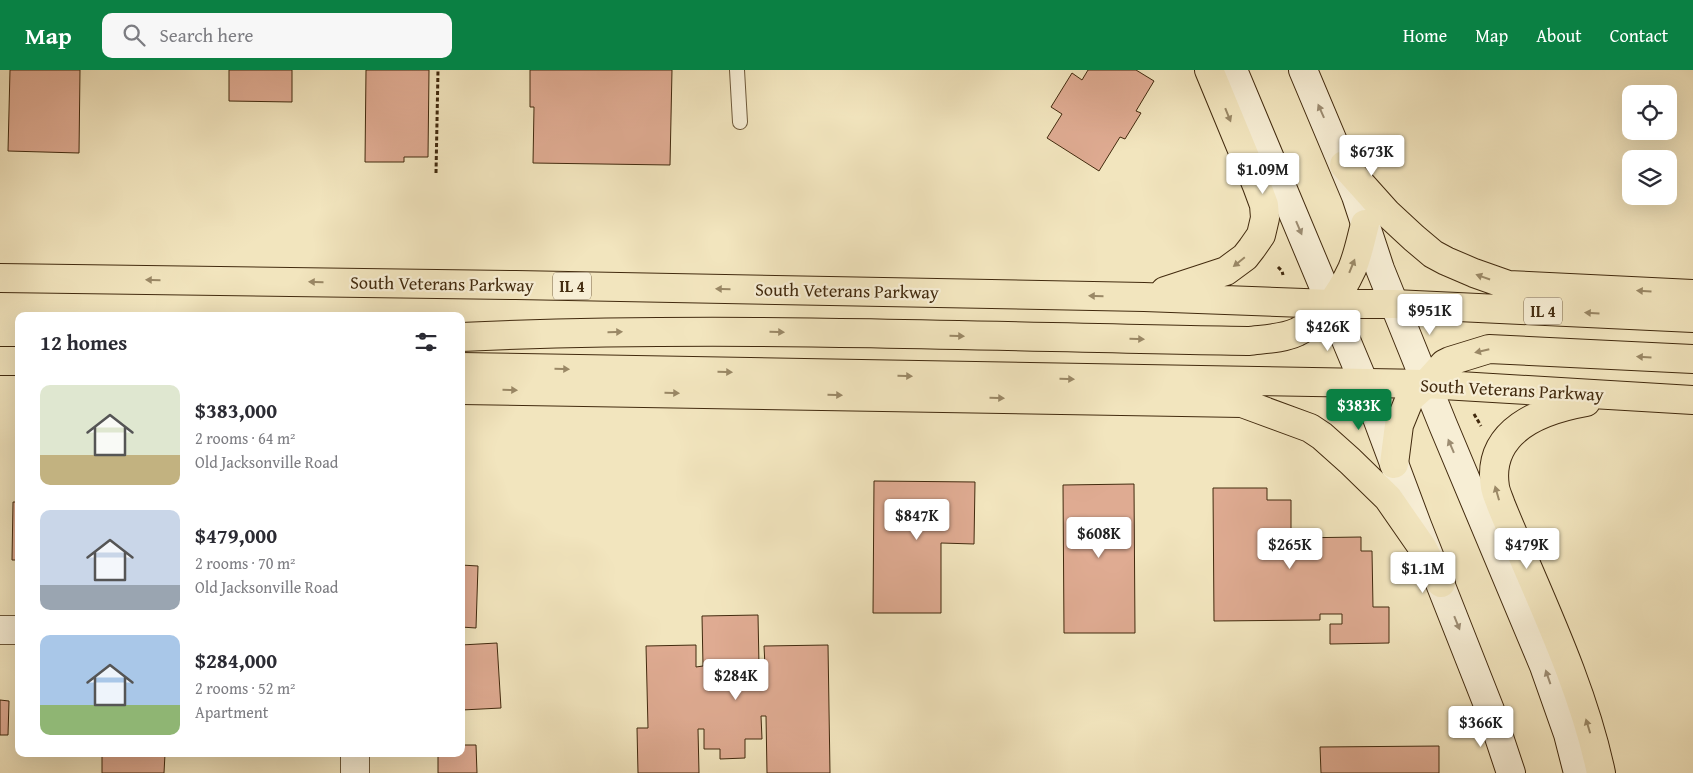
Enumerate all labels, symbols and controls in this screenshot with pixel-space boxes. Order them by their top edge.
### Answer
search box [102,13,452,58]
text: Map [25,18,72,53]
icon: search [120,21,148,49]
text: Search here [160,21,253,49]
text: Home [1403,22,1447,49]
text: Map [1475,22,1508,49]
text: About [1536,22,1582,49]
text: Contact [1610,22,1668,49]
map controls [1622,85,1677,205]
button: locate [1622,85,1677,140]
one-way arrow [1316,104,1324,118]
one-way arrow [1224,108,1232,122]
pin: $673K [1337,134,1407,177]
text: $673K [1350,139,1394,163]
button: layers [1622,150,1677,205]
pin: $1.09M [1222,152,1304,195]
text: $1.09M [1237,157,1289,181]
one-way arrow [1296,221,1304,235]
one-way arrow [1232,256,1245,267]
one-way arrow [1348,258,1356,273]
street label: South Veterans Parkway [350,268,534,299]
road number: IL 4 [553,272,591,300]
one-way arrow [1476,273,1491,280]
street label: South Veterans Parkway [755,275,939,306]
one-way arrow [145,276,161,284]
one-way arrow [308,278,324,286]
one-way arrow [715,285,731,293]
one-way arrow [1636,287,1652,295]
one-way arrow [1087,292,1103,300]
pin: $951K [1395,294,1465,336]
text: $951K [1408,298,1452,322]
road number: IL 4 [1524,298,1562,325]
one-way arrow [1584,309,1600,317]
pin: $426K [1293,310,1363,352]
text: $426K [1306,314,1350,338]
text: 12 homes [40,327,127,358]
icon: filters [412,328,440,356]
one-way arrow [607,328,623,336]
one-way arrow [770,328,786,336]
one-way arrow [950,332,966,340]
one-way arrow [1130,335,1146,343]
one-way arrow [1475,347,1490,355]
one-way arrow [1636,352,1652,360]
one-way arrow [555,365,571,373]
one-way arrow [717,368,733,376]
street label: South Veterans Parkway [1420,371,1605,408]
one-way arrow [897,372,913,380]
one-way arrow [1060,375,1076,383]
one-way arrow [502,386,518,394]
pin: $383K [1324,388,1394,431]
one-way arrow [665,389,681,397]
one-way arrow [827,392,843,400]
text: $383K [1337,393,1381,417]
one-way arrow [990,394,1006,402]
text: $383,000 [195,395,277,426]
icon: home [80,405,140,465]
text: 2 rooms · 64 m² [195,426,295,450]
one-way arrow [1447,439,1455,453]
text: Old Jacksonville Road [195,450,338,474]
one-way arrow [1493,486,1501,501]
pin: $847K [882,498,952,541]
text: $847K [895,503,939,527]
pin: $608K [1064,516,1134,559]
text: $479,000 [195,520,277,551]
text: $608K [1077,521,1121,545]
pin: $265K [1255,528,1325,570]
pin: $479K [1492,528,1562,570]
icon: home [80,530,140,590]
text: $265K [1268,532,1312,556]
text: $479K [1505,532,1549,556]
text: 2 rooms · 70 m² [195,551,295,575]
pin: $1.1M [1388,552,1458,594]
text: $1.1M [1401,556,1445,580]
text: Old Jacksonville Road [195,575,338,599]
one-way arrow [1453,616,1461,631]
text: $284,000 [195,645,277,676]
icon: home [80,655,140,715]
pin: $284K [701,658,771,701]
text: $284K [714,663,758,687]
one-way arrow [1544,669,1551,684]
text: 2 rooms · 52 m² [195,676,295,700]
text: Apartment [195,700,268,724]
pin: $366K [1446,706,1516,748]
text: $366K [1459,710,1503,734]
one-way arrow [1584,718,1592,733]

